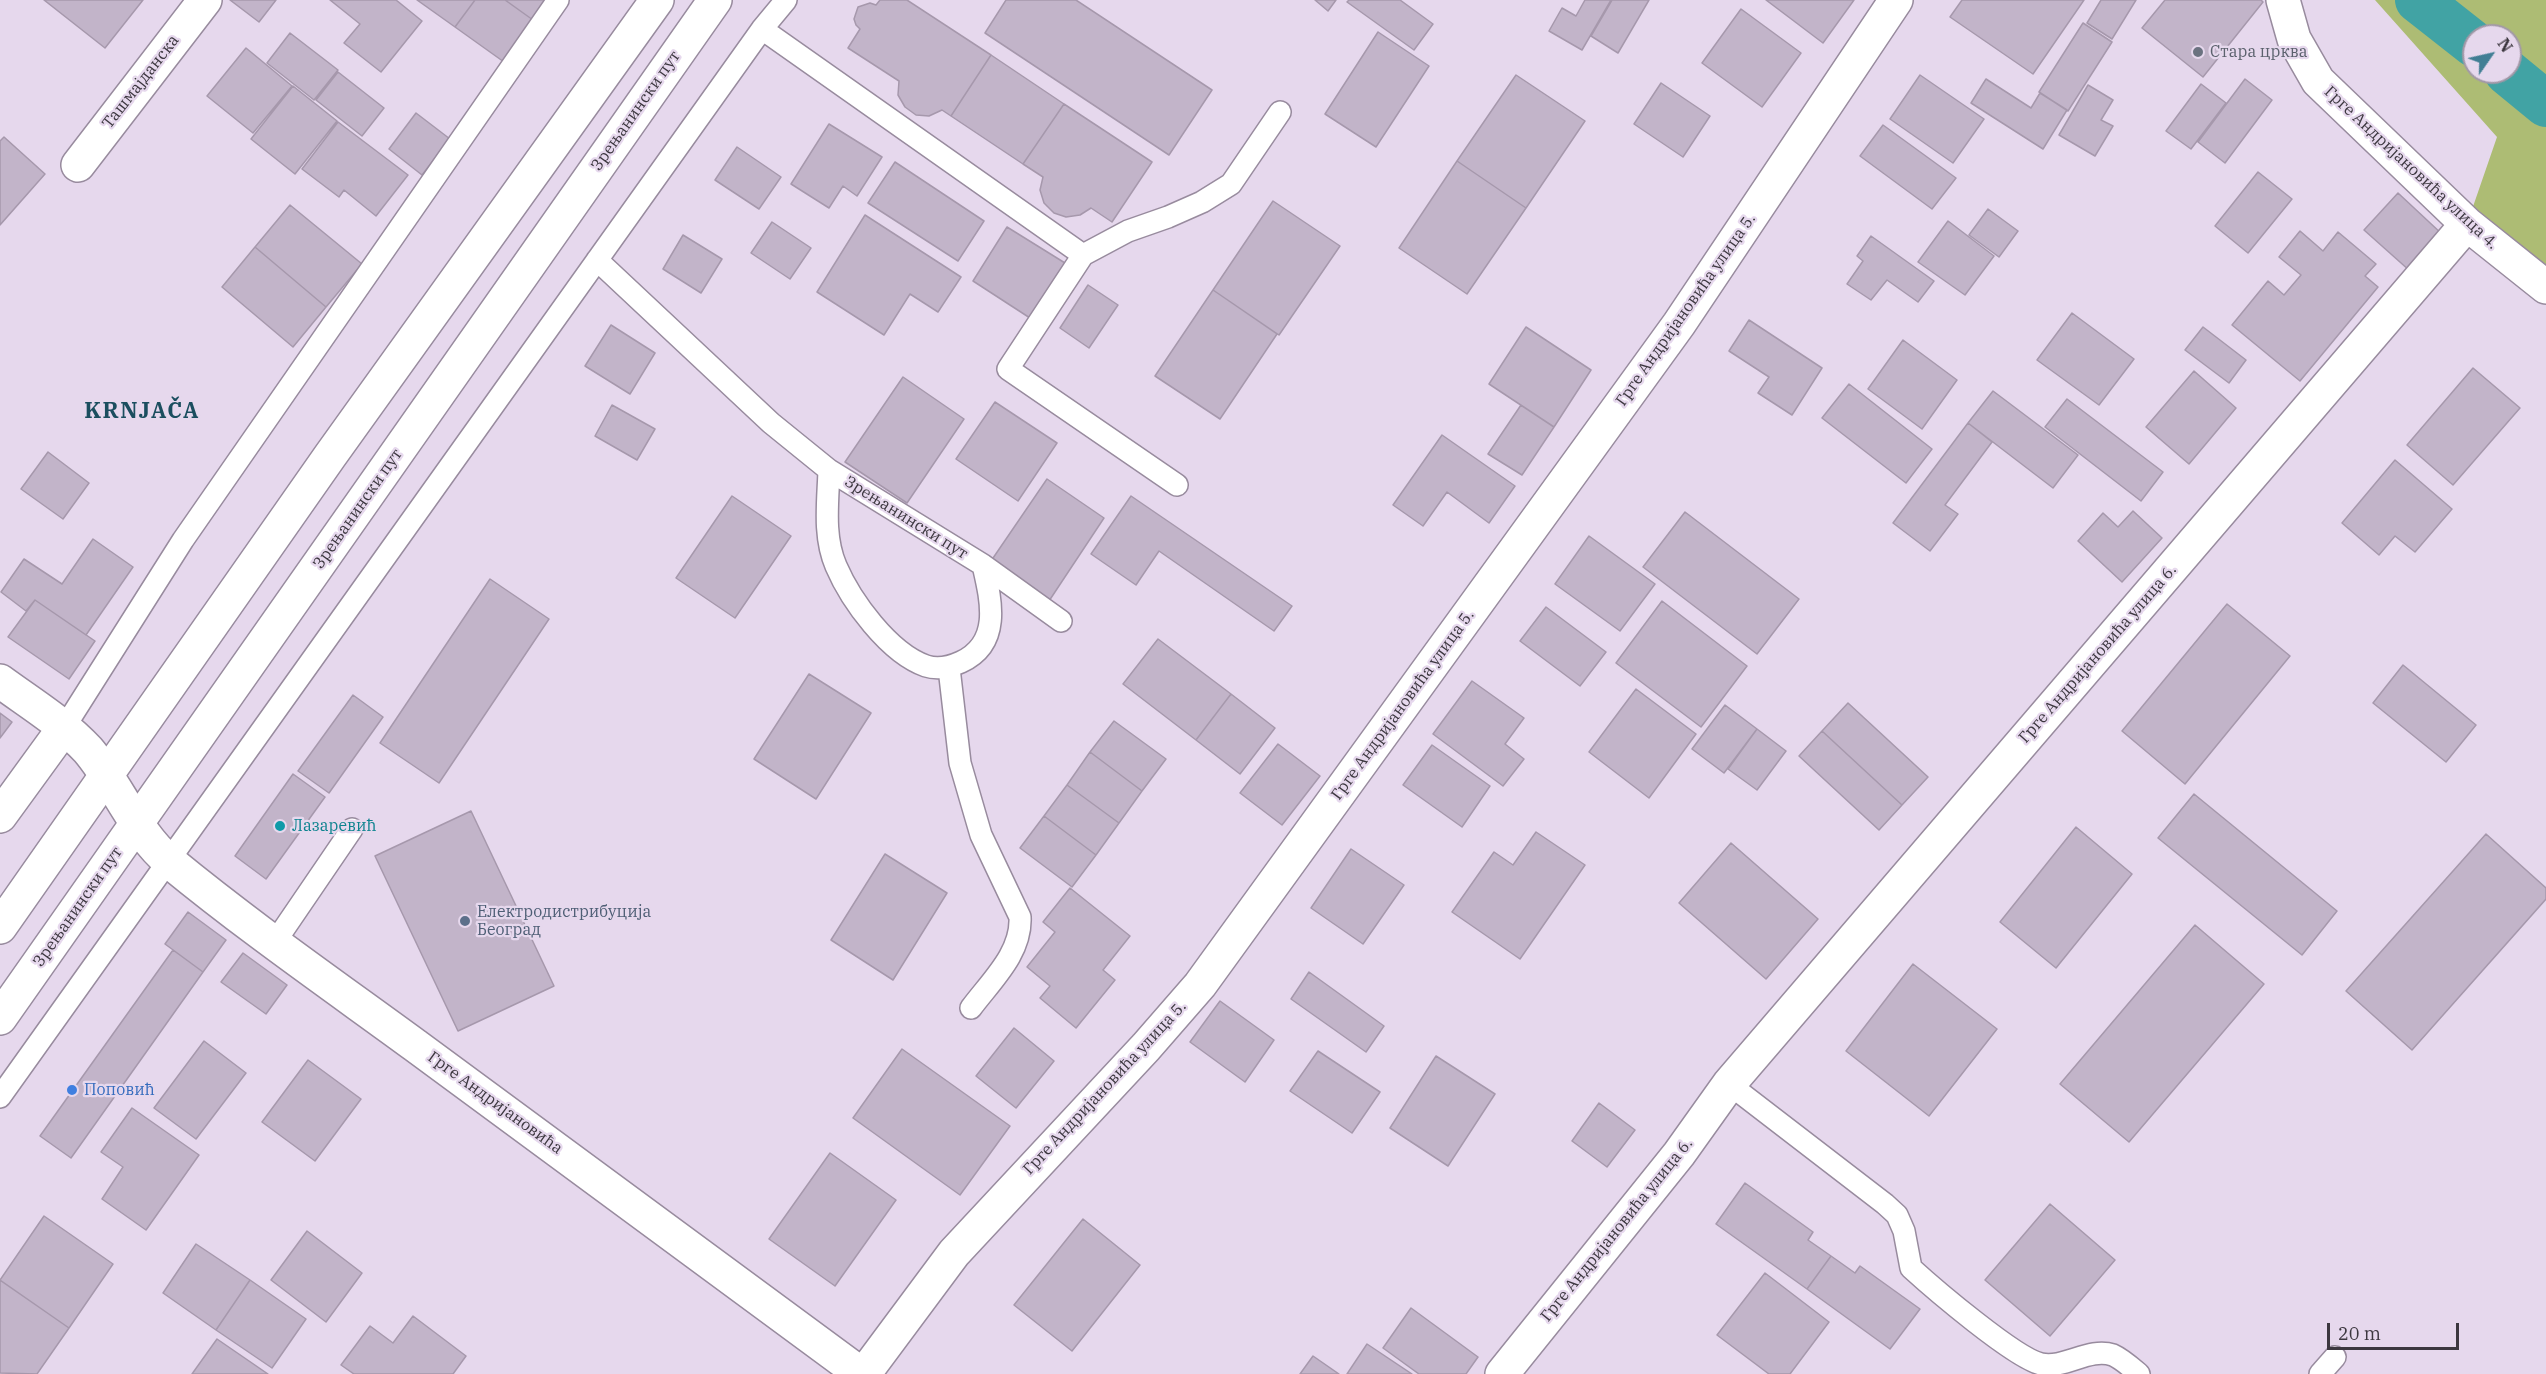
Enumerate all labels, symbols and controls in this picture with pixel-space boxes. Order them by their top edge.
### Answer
north arrow [2462,24,2522,84]
street label: Ташмајданска [99,31,183,133]
text: N [2493,34,2517,56]
place label: Стара црква [2210,42,2307,62]
marker: Стара црква [2191,45,2205,59]
street label: Зрењанински пут [587,47,685,175]
street label: Грге Андријановића улица 4. [2320,82,2502,254]
street label: Грге Андријановића улица 5. [1612,210,1760,410]
district label: KRNJAČA [84,399,200,425]
street label: Зрењанински пут [309,445,407,573]
street label: Зрењанински пут [841,472,971,564]
street label: Грге Андријановића улица 6. [2015,561,2181,747]
street label: Грге Андријановића улица 5. [1327,606,1479,804]
place label: Лазаревић [292,816,377,836]
marker: Лазаревић [273,819,287,833]
street label: Зрењанински пут [29,843,127,971]
place label: Електродистрибуција Београд [477,902,651,940]
marker: Електродистрибуција Београд [458,914,472,928]
street label: Грге Андријановића улица 5. [1019,997,1191,1179]
street label: Грге Андријановића [424,1048,566,1158]
place label: Поповић [84,1080,155,1100]
marker: Поповић [65,1083,79,1097]
street label: Грге Андријановића улица 6. [1537,1134,1697,1326]
scale bar [2330,1311,2462,1349]
text: 20 m [2338,1322,2381,1345]

